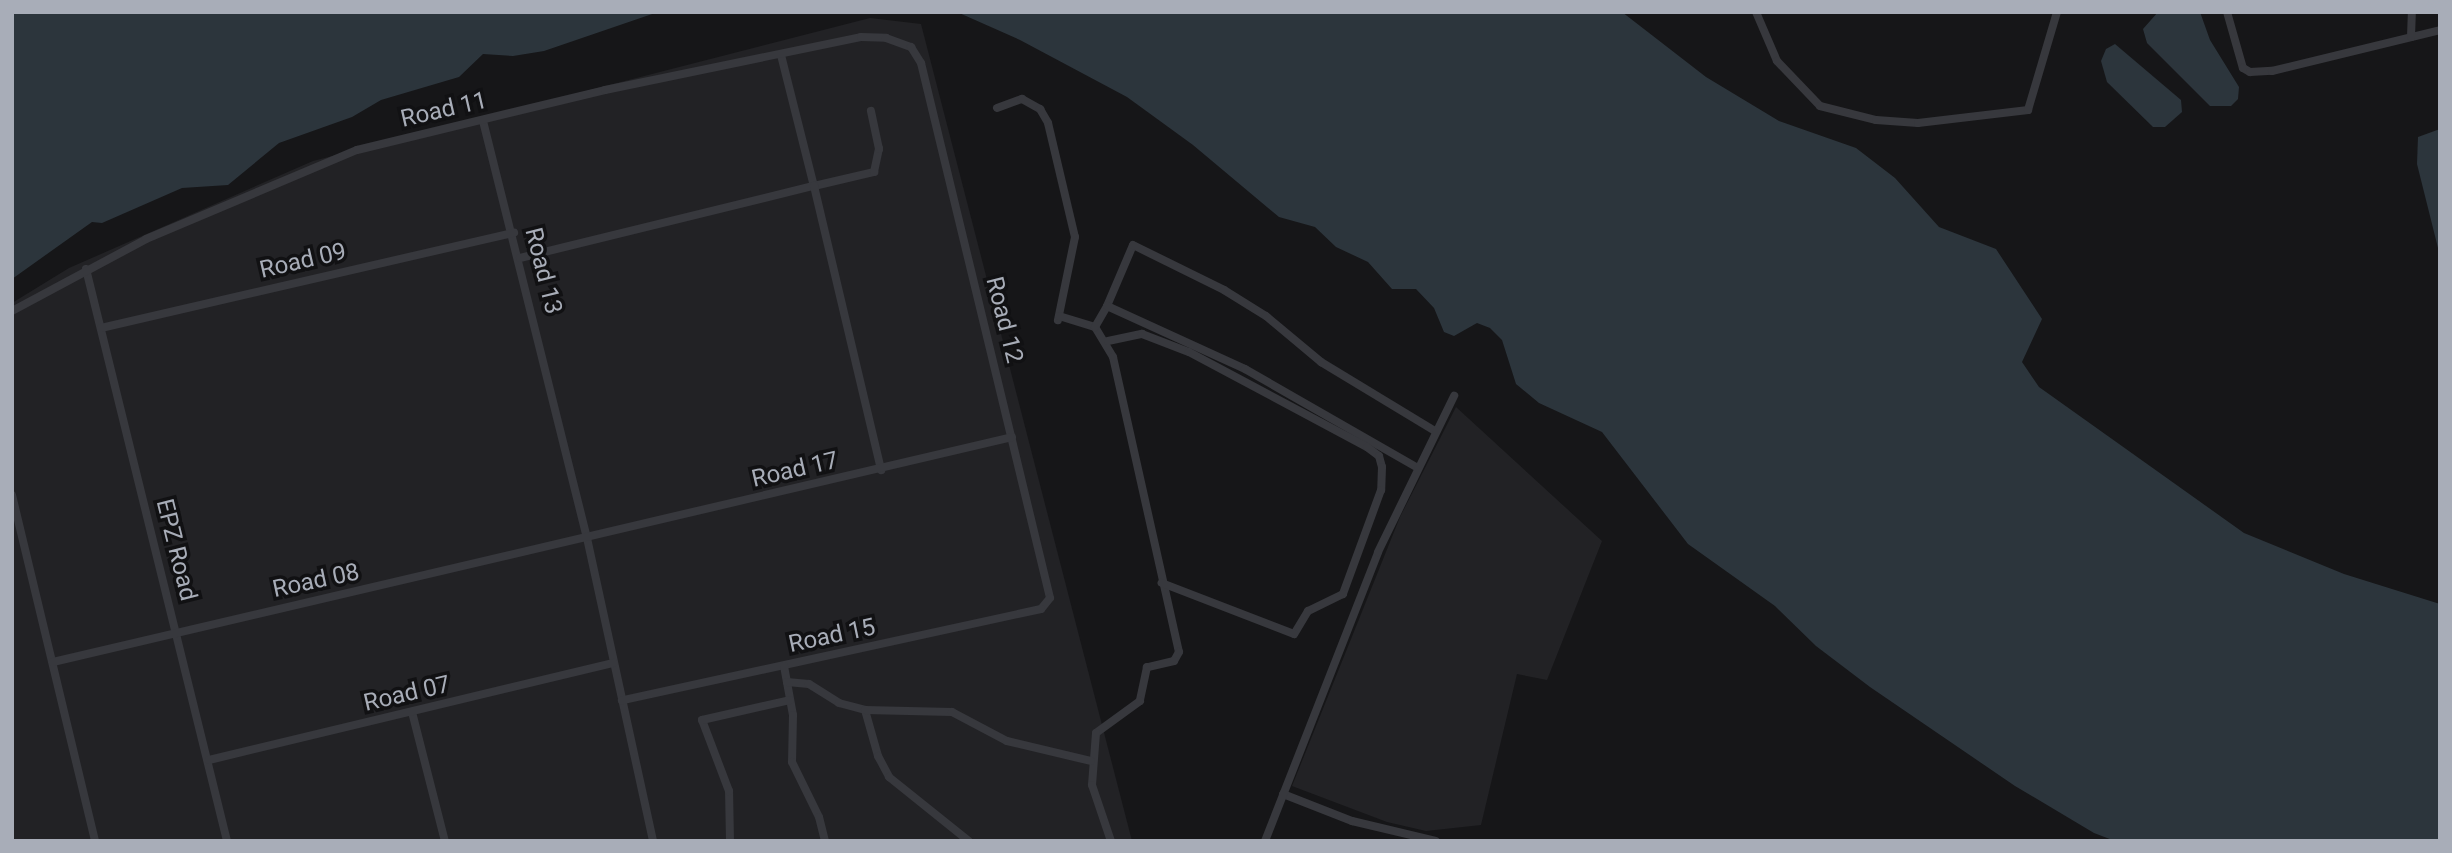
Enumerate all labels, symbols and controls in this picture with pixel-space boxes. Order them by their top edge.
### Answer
street label: Road 11 [398,86,490,134]
street label: Road 13 [518,225,568,317]
street label: Road 09 [257,237,349,285]
street label: Road 12 [979,274,1029,366]
street label: Road 17 [749,446,841,494]
street label: EPZ Road [149,496,203,604]
street label: Road 08 [270,558,362,604]
street label: Road 15 [786,613,878,659]
street label: Road 07 [361,670,453,718]

